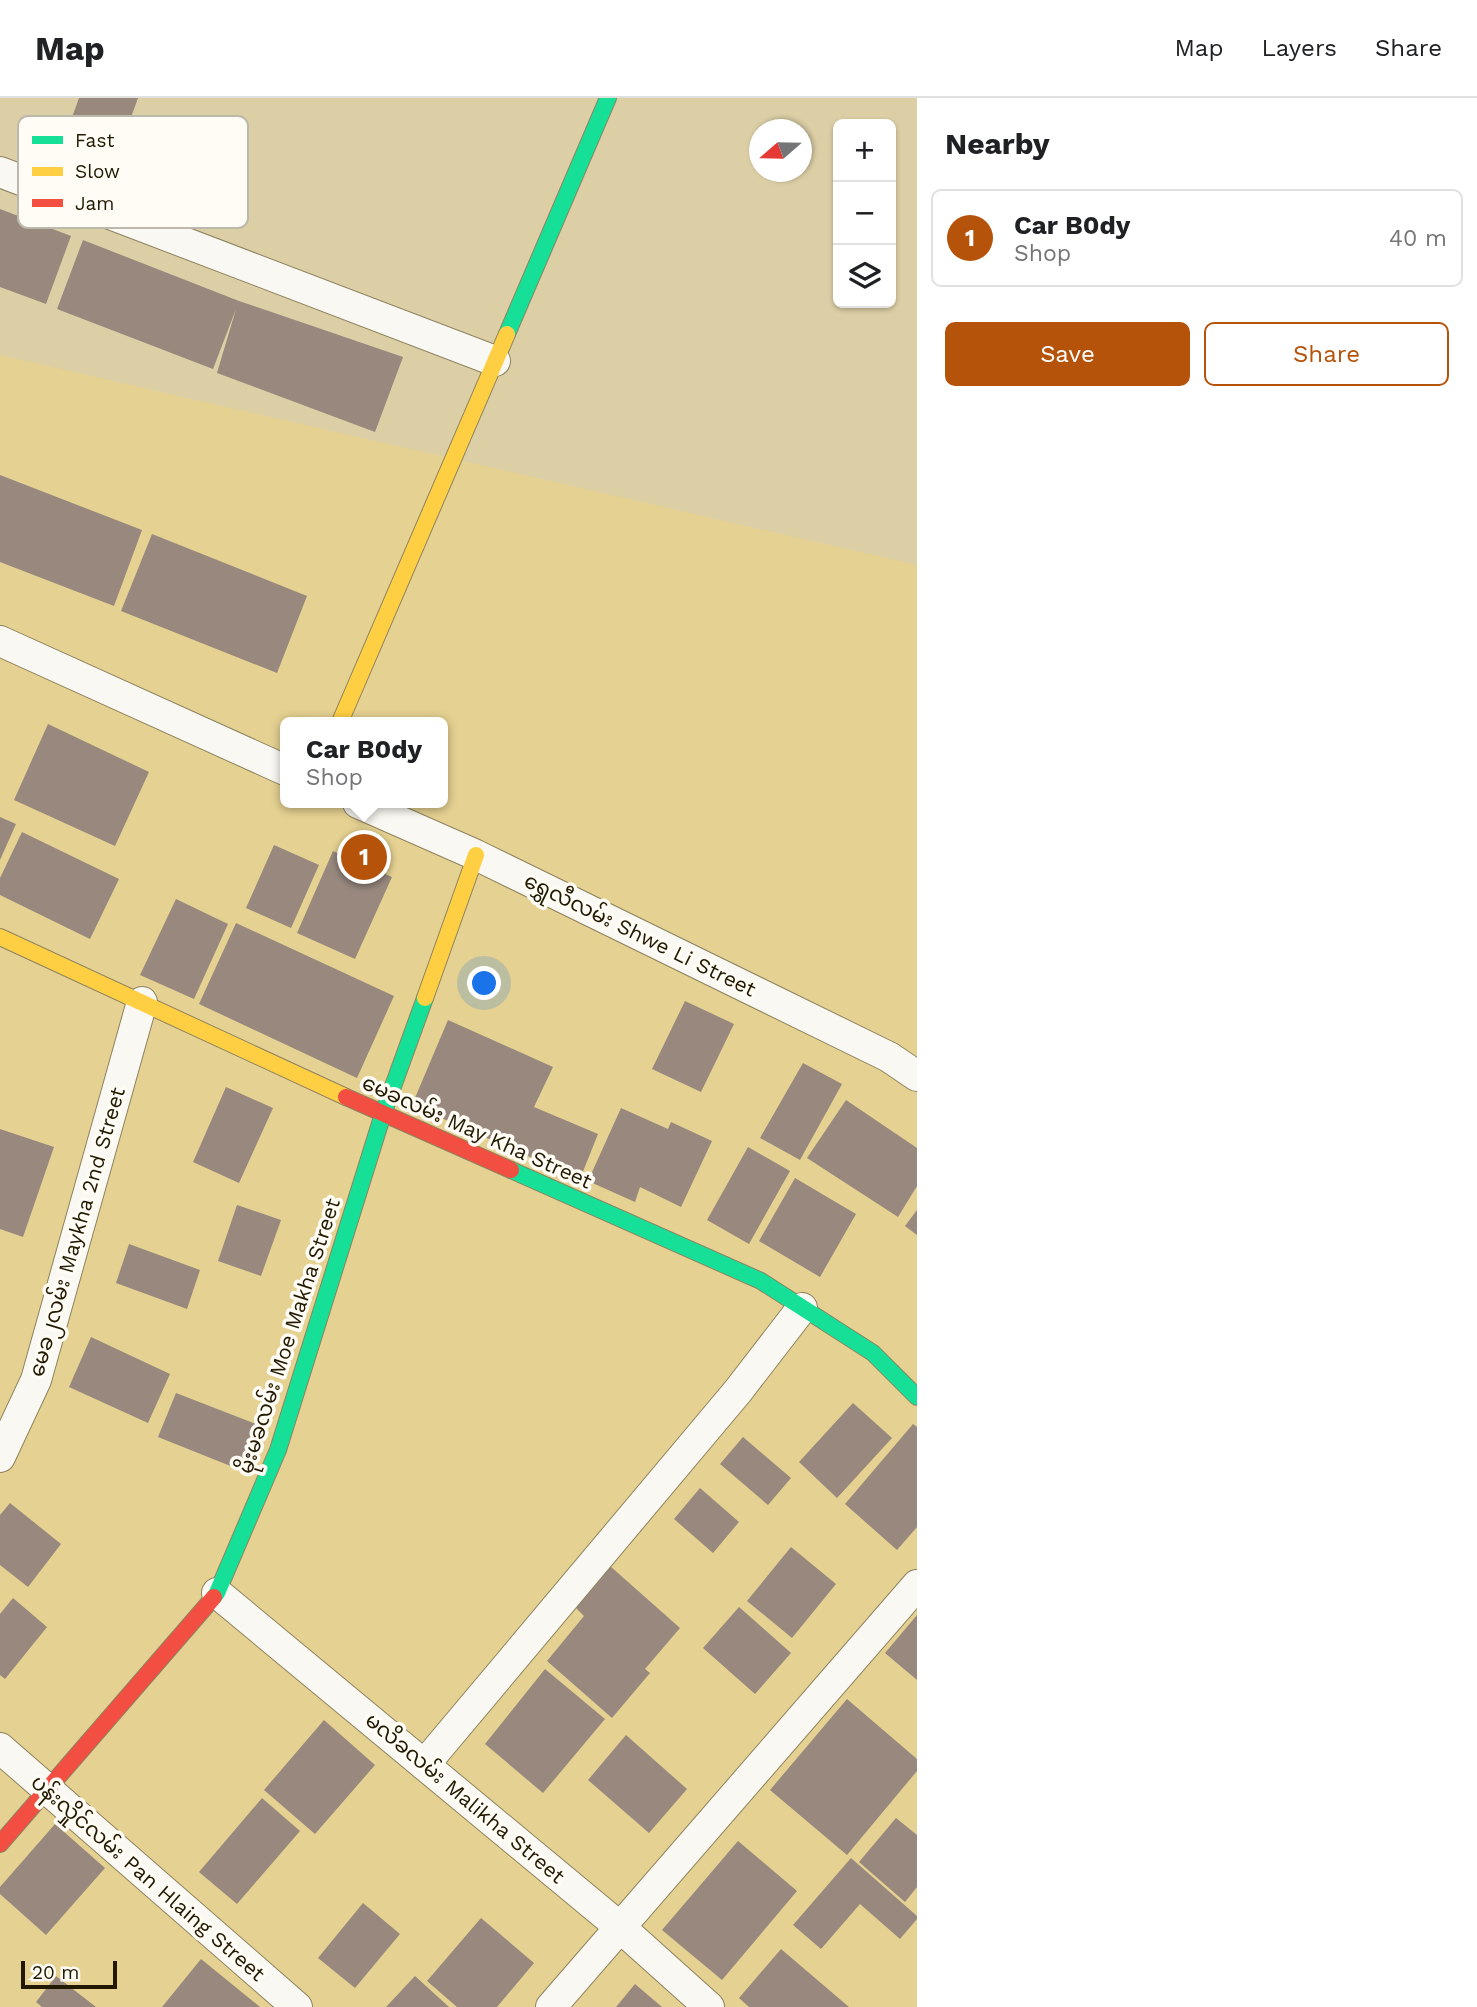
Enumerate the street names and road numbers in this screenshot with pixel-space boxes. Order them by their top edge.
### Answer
street label: ရွှေလီလမ်း Shwe Li Street [518,865,762,1006]
street label: မေခလမ်း May Kha Street [358,1067,597,1194]
street label: မေခ၂လမ်း Maykha 2nd Street [20,1083,135,1381]
street label: မိုးမခလမ်း Moe Makha Street [229,1194,350,1478]
street label: မလိခလမ်း Malikha Street [360,1705,572,1889]
street label: ပန်းလှိုင်လမ်း Pan Hlaing Street [23,1767,272,1990]

